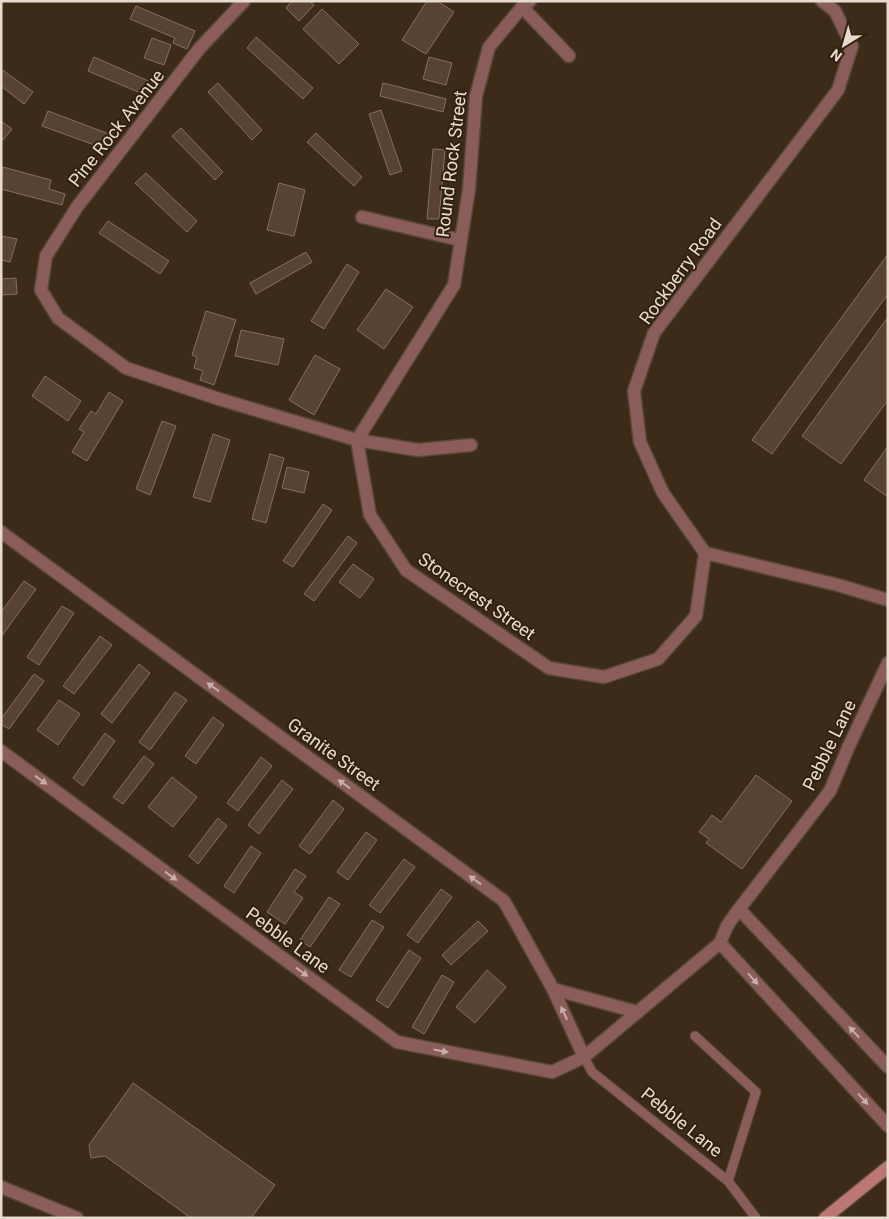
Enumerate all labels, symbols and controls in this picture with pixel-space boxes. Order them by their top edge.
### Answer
north arrow [819,20,869,70]
text: N [827,46,845,65]
street label: Pine Rock Avenue [64,65,168,191]
street label: Round Rock Street [432,89,470,239]
street label: Rockberry Road [634,214,726,328]
street label: Stonecrest Street [414,548,540,644]
one-way arrow [207,683,220,693]
street label: Pebble Lane [798,696,860,794]
street label: Granite Street [284,713,385,795]
one-way arrow [34,775,47,785]
one-way arrow [338,779,351,789]
one-way arrow [165,871,178,881]
one-way arrow [469,875,482,885]
street label: Pebble Lane [242,903,334,977]
one-way arrow [295,967,309,977]
one-way arrow [747,972,759,984]
one-way arrow [559,1006,567,1020]
one-way arrow [848,1026,860,1038]
one-way arrow [434,1047,450,1055]
street label: Pebble Lane [637,1083,727,1161]
one-way arrow [857,1092,869,1104]

